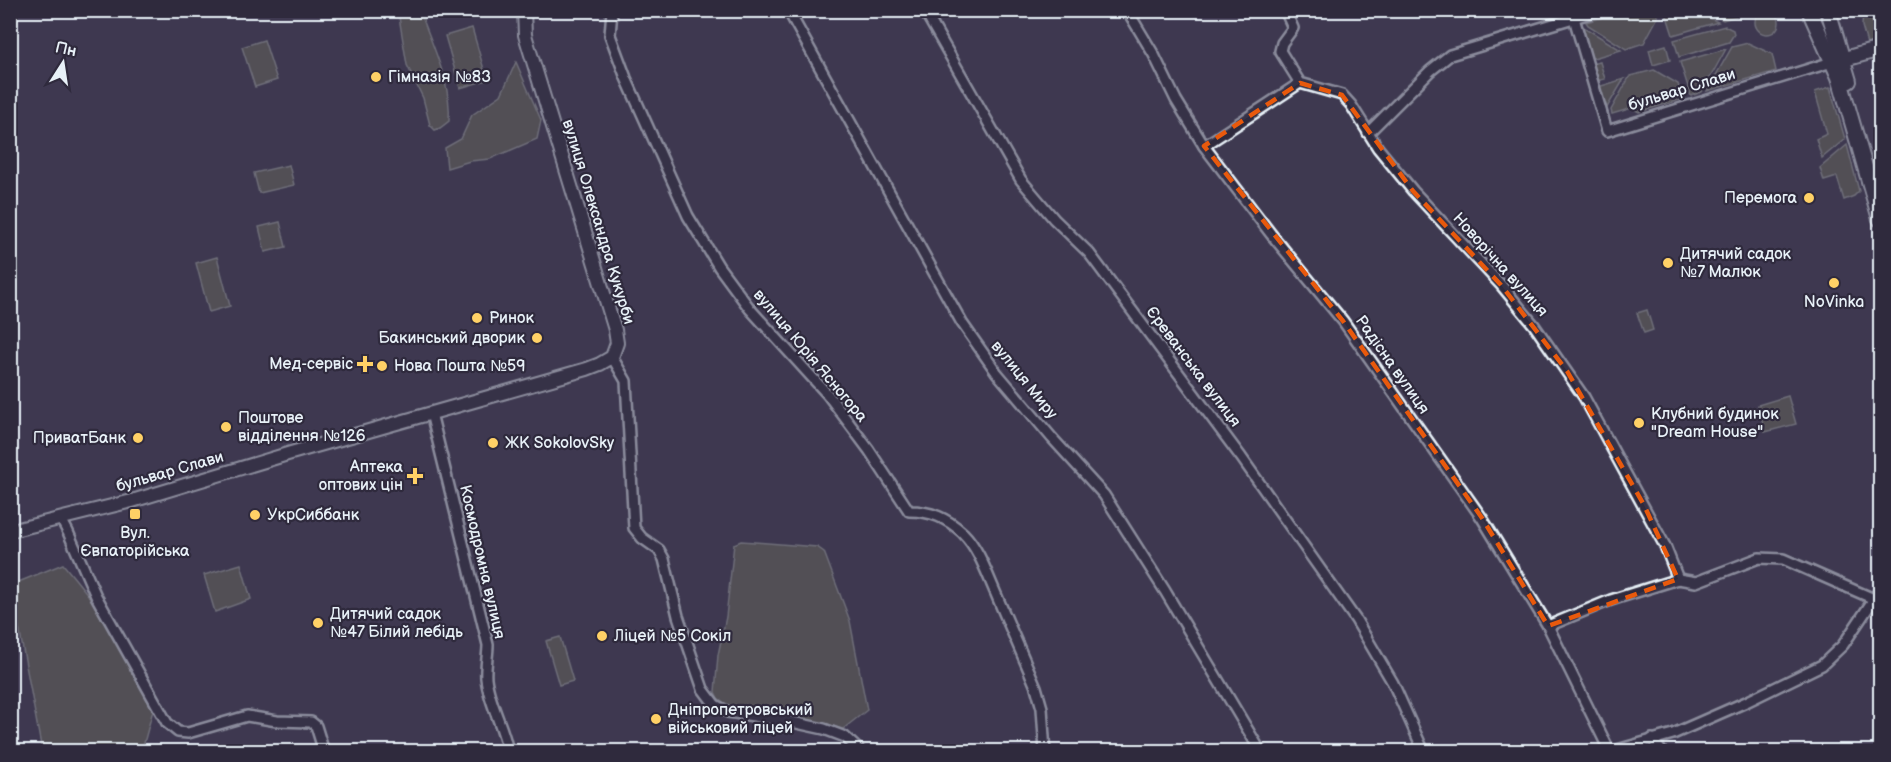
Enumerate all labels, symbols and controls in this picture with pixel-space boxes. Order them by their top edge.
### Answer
north arrow [33,33,93,93]
text: Пн [53,38,78,61]
street label: бульвар Слави [1626,65,1738,115]
place label: Гімназія №83 [388,68,491,87]
marker: Гімназія №83 [369,70,383,84]
street label: вулиця Олександра Кукурби [558,117,638,327]
place label: Перемога [1724,189,1798,208]
marker: Перемога [1802,191,1816,205]
street label: Новорічна вулиця [1448,209,1552,321]
place label: Дитячий садок №7 Малюк [1680,245,1792,282]
marker: Дитячий садок №7 Малюк [1661,256,1675,270]
marker: NoVinka [1827,276,1841,290]
street label: вулиця Юрія Ясногора [749,286,871,427]
place label: NoVinka [1804,293,1864,312]
street label: Єреванська вулиця [1142,303,1244,431]
place label: Ринок [489,309,534,328]
marker: Ринок [470,311,484,325]
street label: Радісна вулиця [1351,312,1433,418]
place label: Бакинський дворик [378,329,525,348]
marker: Бакинський дворик [530,331,544,345]
street label: вулиця Миру [987,337,1062,423]
place label: Мед-сервіс [269,355,353,374]
marker: Мед-сервіс [358,357,372,371]
place label: Нова Пошта №59 [394,357,526,376]
marker: Нова Пошта №59 [375,359,389,373]
place label: Клубний будинок "Dream House" [1651,405,1779,442]
place label: Поштове відділення №126 [238,409,366,446]
marker: Клубний будинок "Dream House" [1632,416,1646,430]
marker: Поштове відділення №126 [219,420,233,434]
place label: ПриватБанк [33,429,126,448]
marker: ПриватБанк [131,431,145,445]
place label: ЖК SokolovSky [505,434,615,453]
marker: ЖК SokolovSky [486,436,500,450]
street label: бульвар Слави [114,448,226,496]
place label: Аптека оптових цін [319,458,404,495]
marker: Аптека оптових цін [408,469,422,483]
street label: Космодромна вулиця [455,483,509,641]
place label: УкрСиббанк [267,506,360,525]
marker: Вул. Євпаторійська [128,507,142,521]
marker: УкрСиббанк [248,508,262,522]
place label: Вул. Євпаторійська [80,524,190,561]
place label: Дитячий садок №47 Білий лебідь [330,605,463,642]
marker: Дитячий садок №47 Білий лебідь [311,616,325,630]
place label: Ліцей №5 Сокіл [613,627,731,646]
marker: Ліцей №5 Сокіл [595,629,609,643]
place label: Дніпропетровський військовий ліцей [668,701,813,738]
marker: Дніпропетровський військовий ліцей [649,712,663,726]

